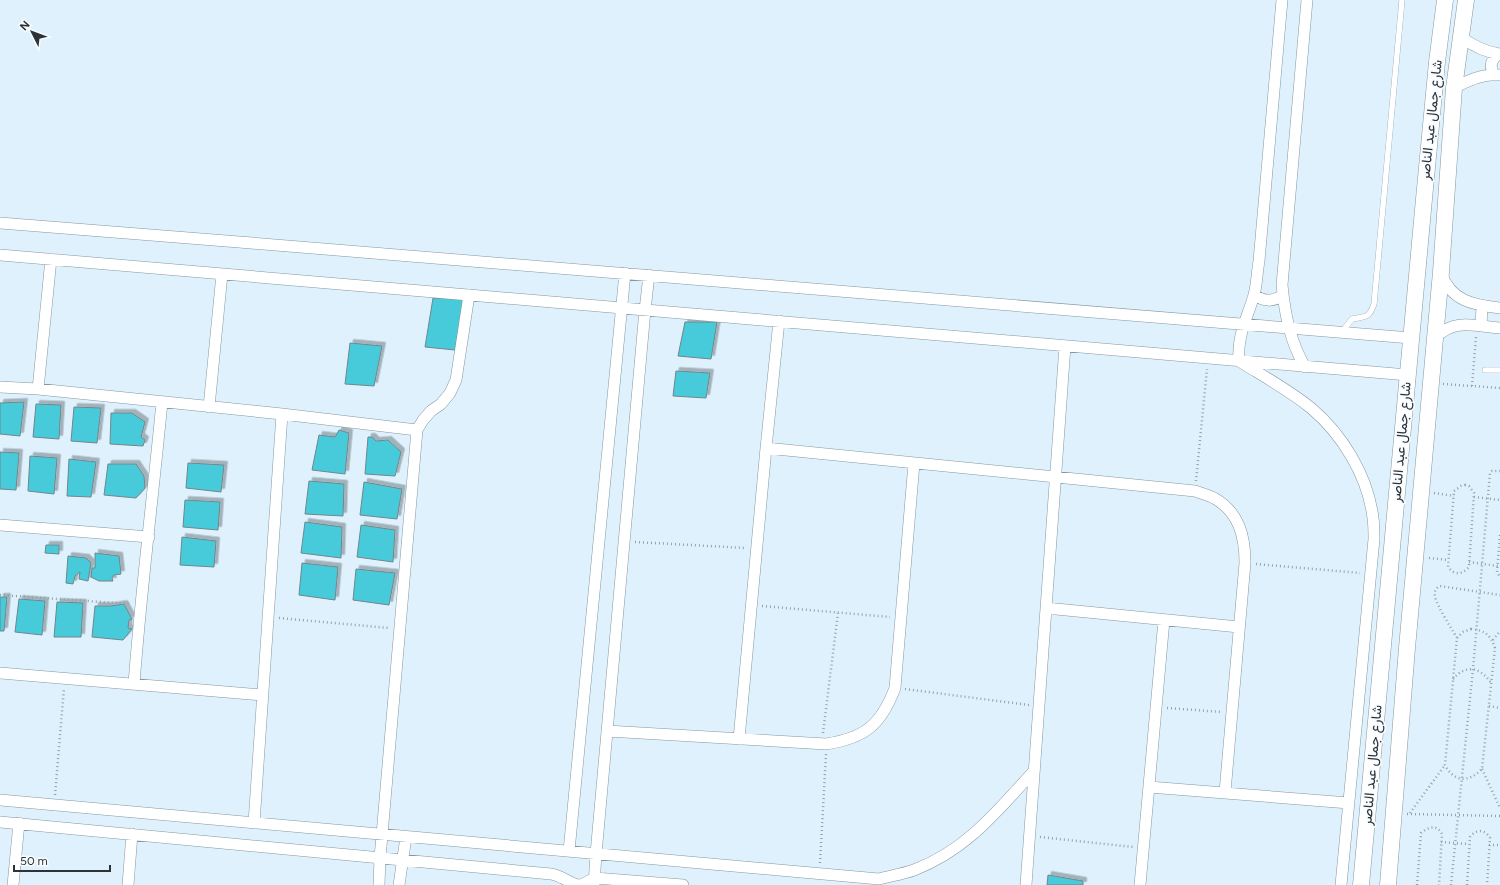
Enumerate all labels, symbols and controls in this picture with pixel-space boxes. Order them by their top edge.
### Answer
north arrow [12,12,52,52]
text: N [17,18,33,33]
street label: شارع جمال عبد الناصر [1416,59,1448,182]
street label: شارع جمال عبد الناصر [1387,381,1417,504]
street label: شارع جمال عبد الناصر [1358,704,1388,827]
scale bar [14,847,110,873]
text: 50 m [20,854,48,868]

